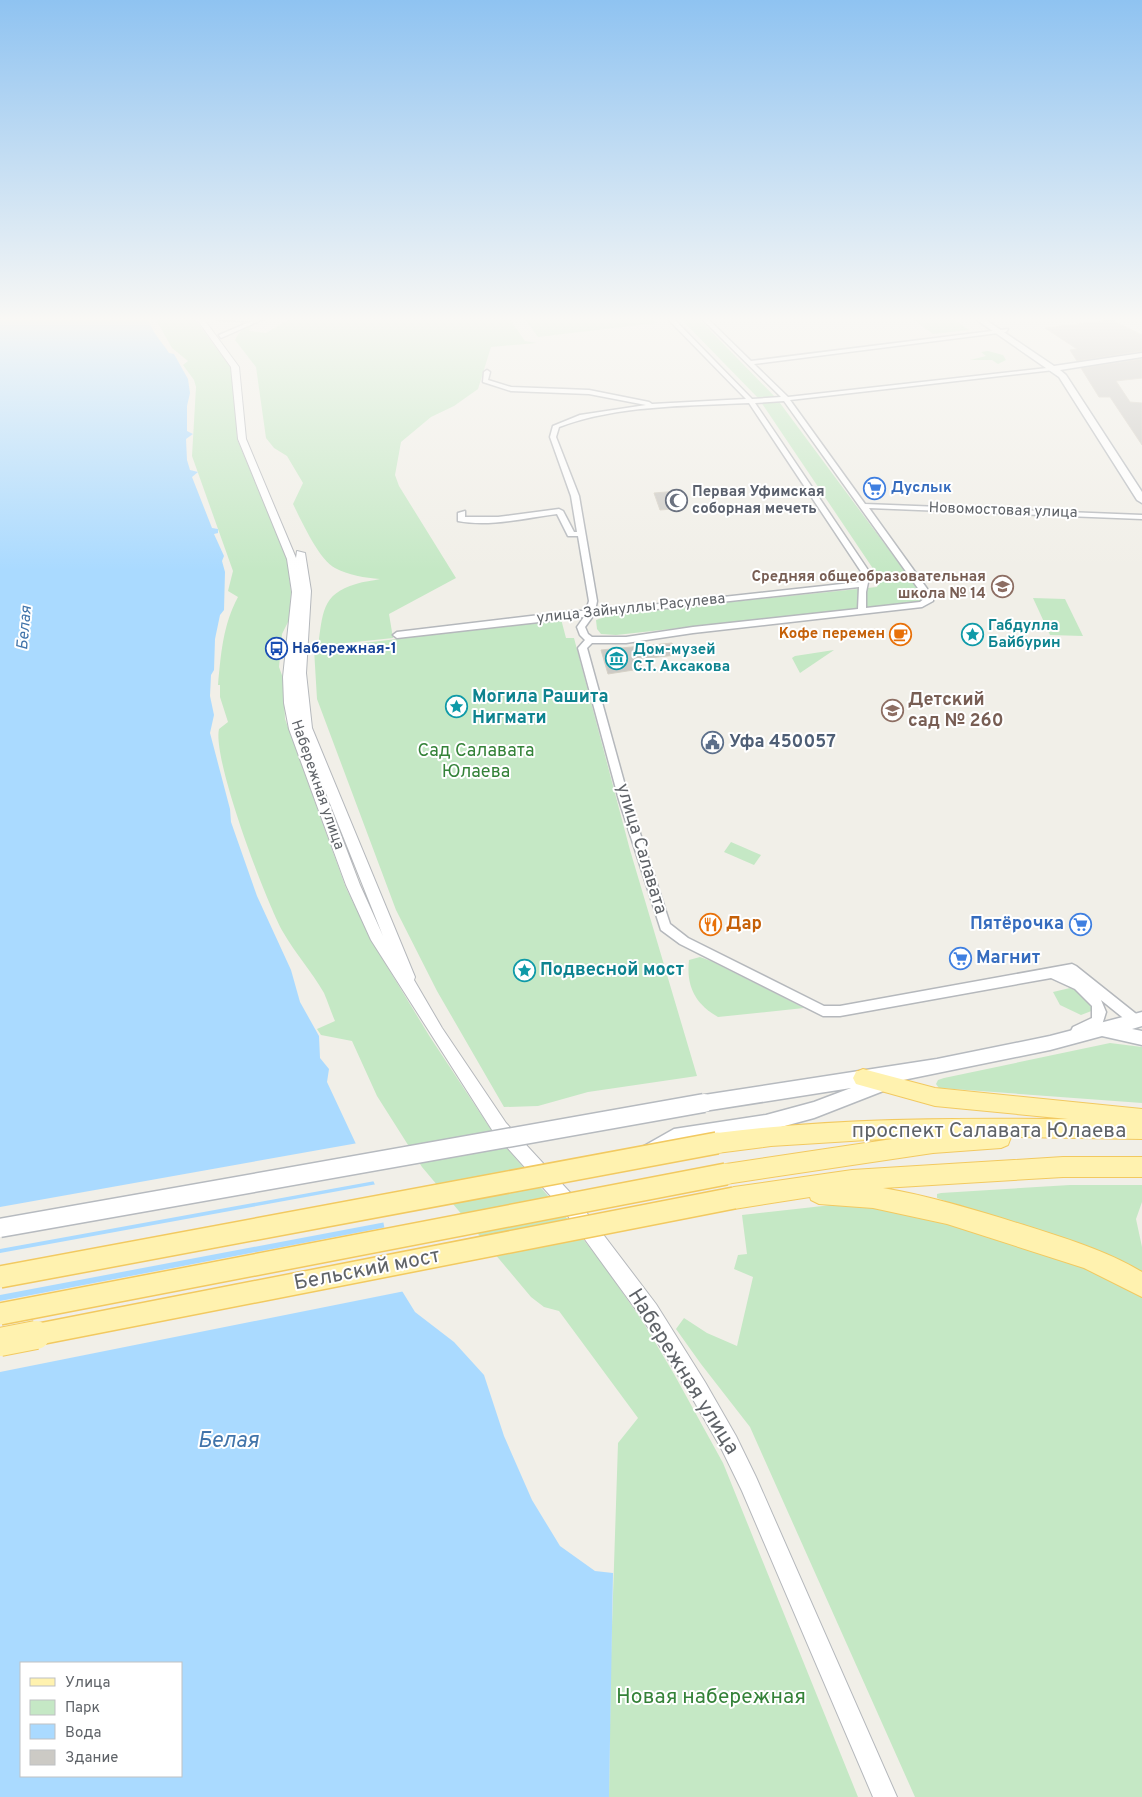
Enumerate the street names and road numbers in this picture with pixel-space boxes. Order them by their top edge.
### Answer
street label: Новомостовая улица [928,499,1078,523]
street label: улица Зайнуллы Расулева [536,590,726,628]
street label: Набережная улица [286,718,348,852]
street label: улица Салавата [610,781,672,917]
street label: проспект Салавата Юлаева [852,1118,1126,1145]
street label: Бельский мост [292,1243,442,1297]
street label: Набережная улица [621,1284,745,1460]

